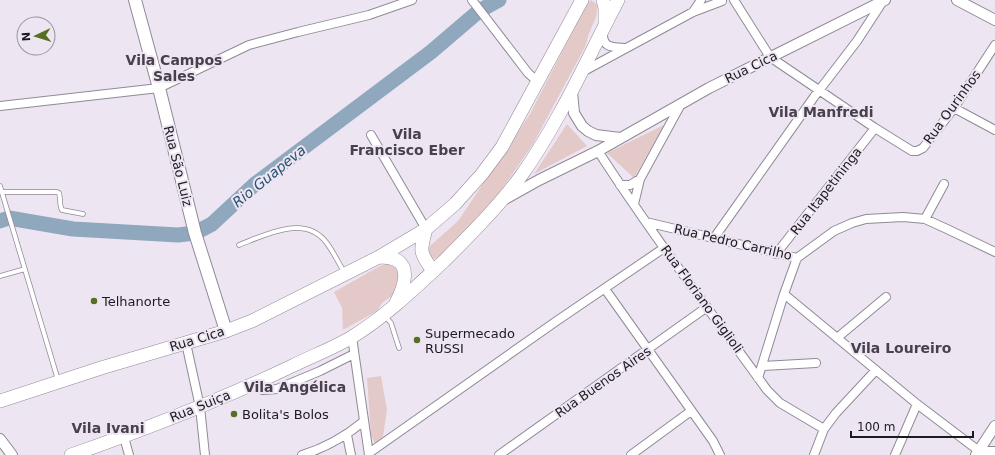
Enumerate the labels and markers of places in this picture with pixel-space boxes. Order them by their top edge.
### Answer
place label: Telhanorte [101,294,170,309]
marker: Telhanorte [89,296,99,306]
place label: Supermecado RUSSI [425,326,515,356]
marker: Supermecado RUSSI [412,335,422,345]
place label: Bolita's Bolos [242,407,329,422]
marker: Bolita's Bolos [229,409,239,419]

